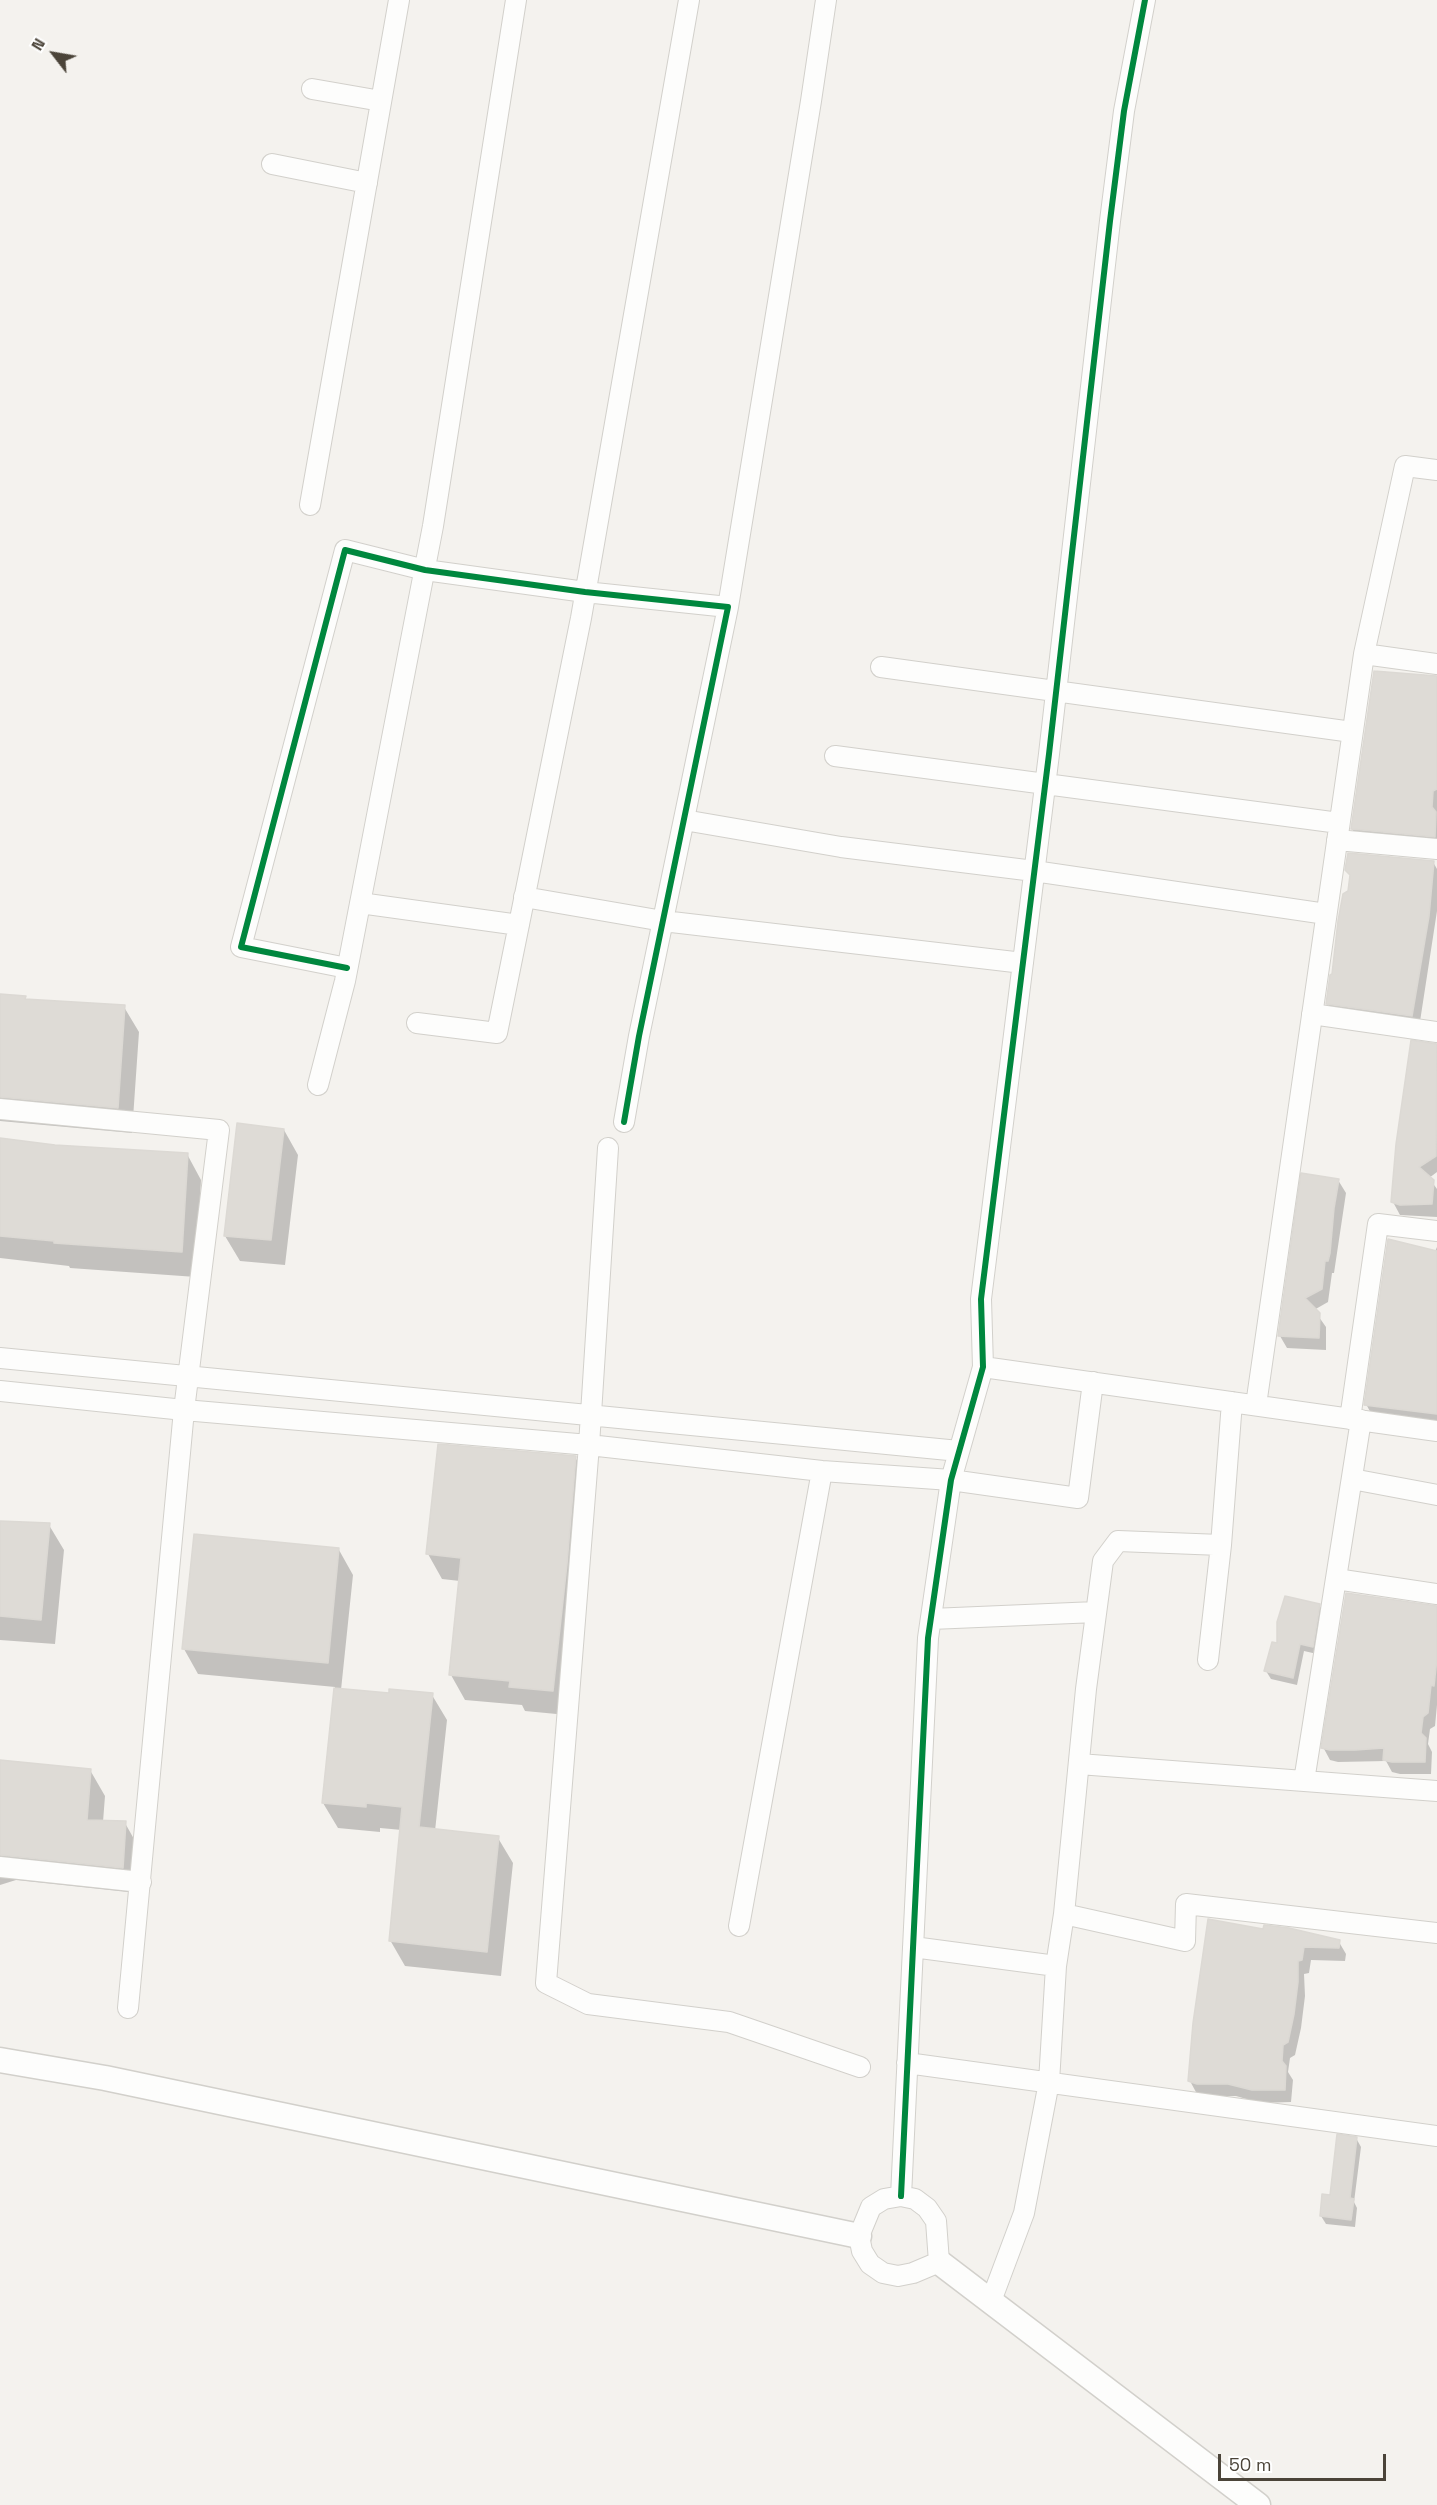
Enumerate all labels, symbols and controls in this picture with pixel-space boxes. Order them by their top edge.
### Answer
north arrow [24,24,84,84]
text: N [26,34,50,54]
scale bar [1221,2442,1389,2480]
text: 50 m [1229,2453,1271,2476]

